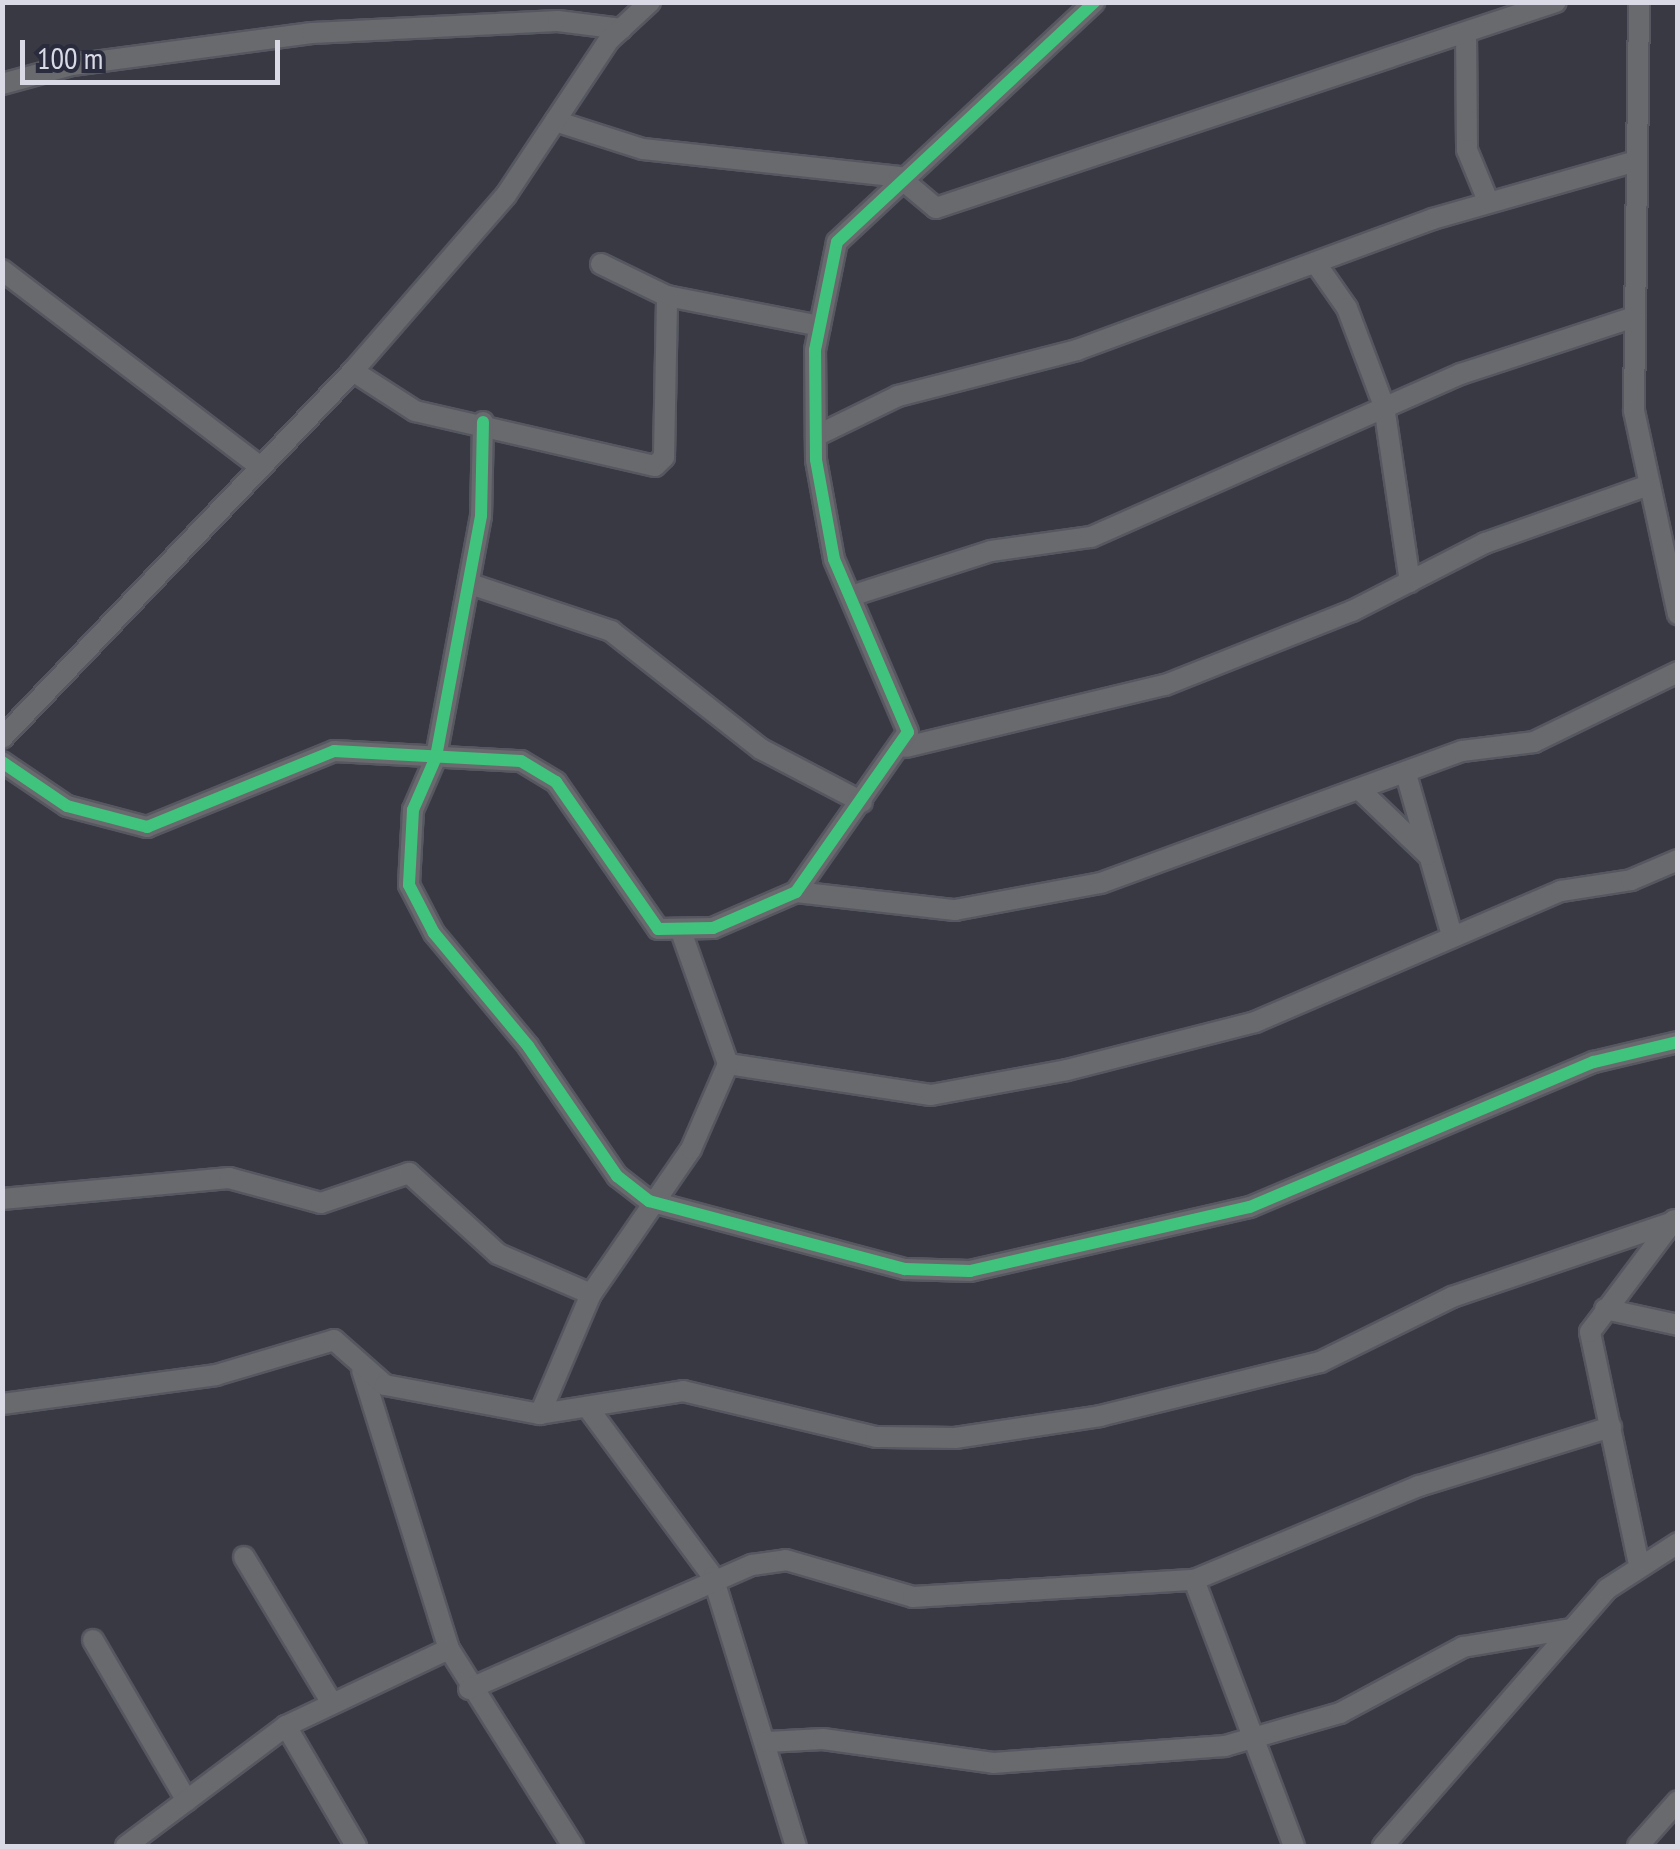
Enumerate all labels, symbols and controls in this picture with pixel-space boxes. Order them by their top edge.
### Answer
scale bar [25,20,285,82]
text: 100 m [37,38,103,77]

